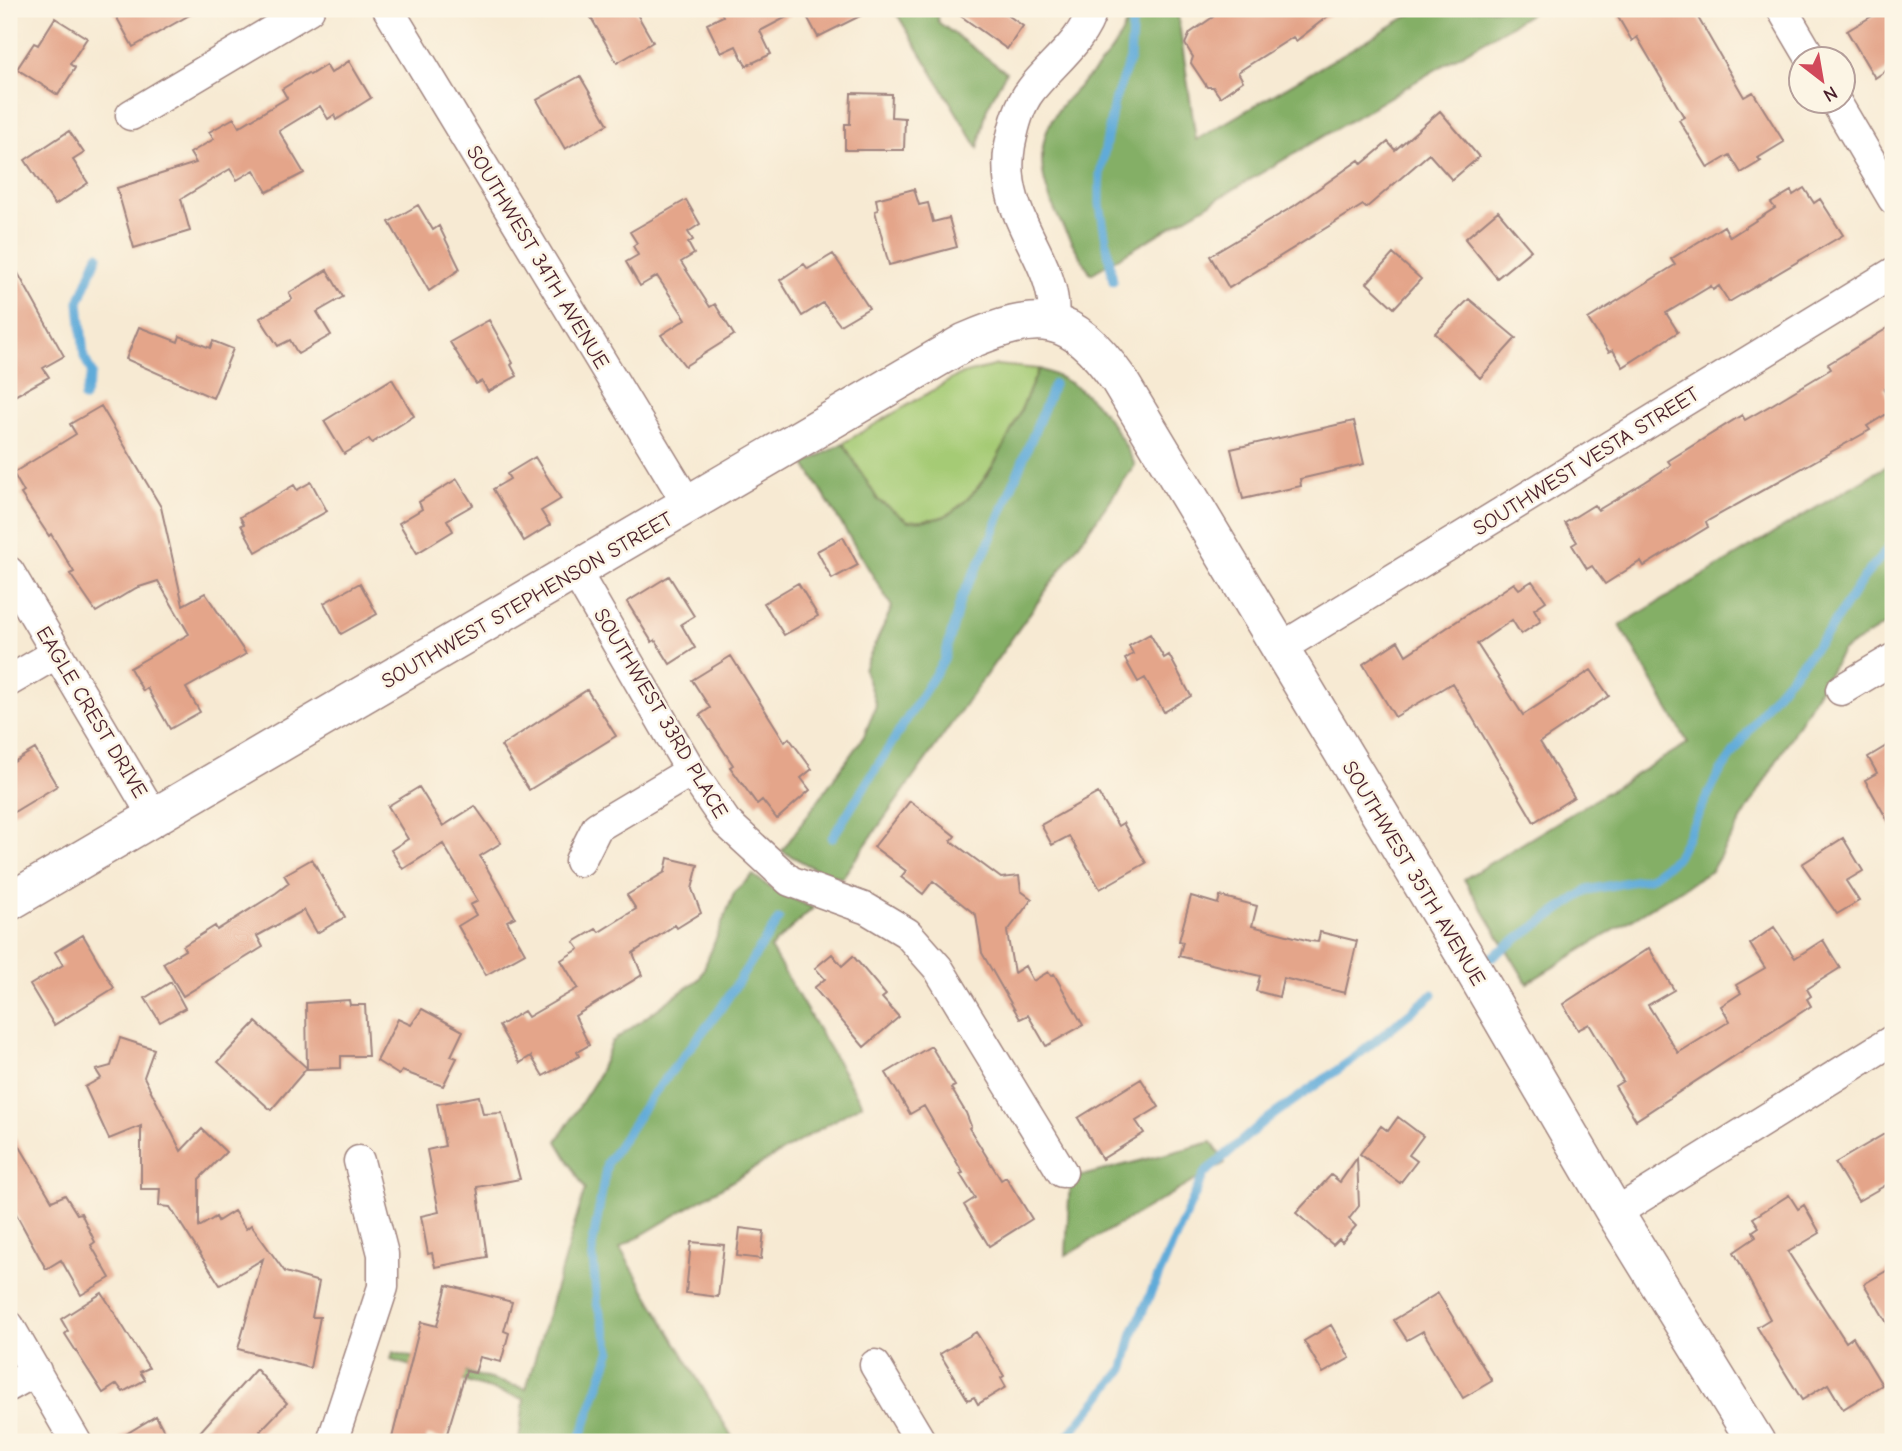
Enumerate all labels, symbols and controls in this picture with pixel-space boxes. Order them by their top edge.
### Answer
north arrow [1786,46,1856,116]
text: N [1819,81,1841,106]
street label: SOUTHWEST 34TH AVENUE [462,141,614,373]
street label: SOUTHWEST VESTA STREET [1469,382,1703,540]
street label: SOUTHWEST STEPHENSON STREET [377,507,677,693]
street label: SOUTHWEST 33RD PLACE [589,604,733,822]
street label: EAGLE CREST DRIVE [31,622,153,802]
street label: SOUTHWEST 35TH AVENUE [1337,756,1491,990]

